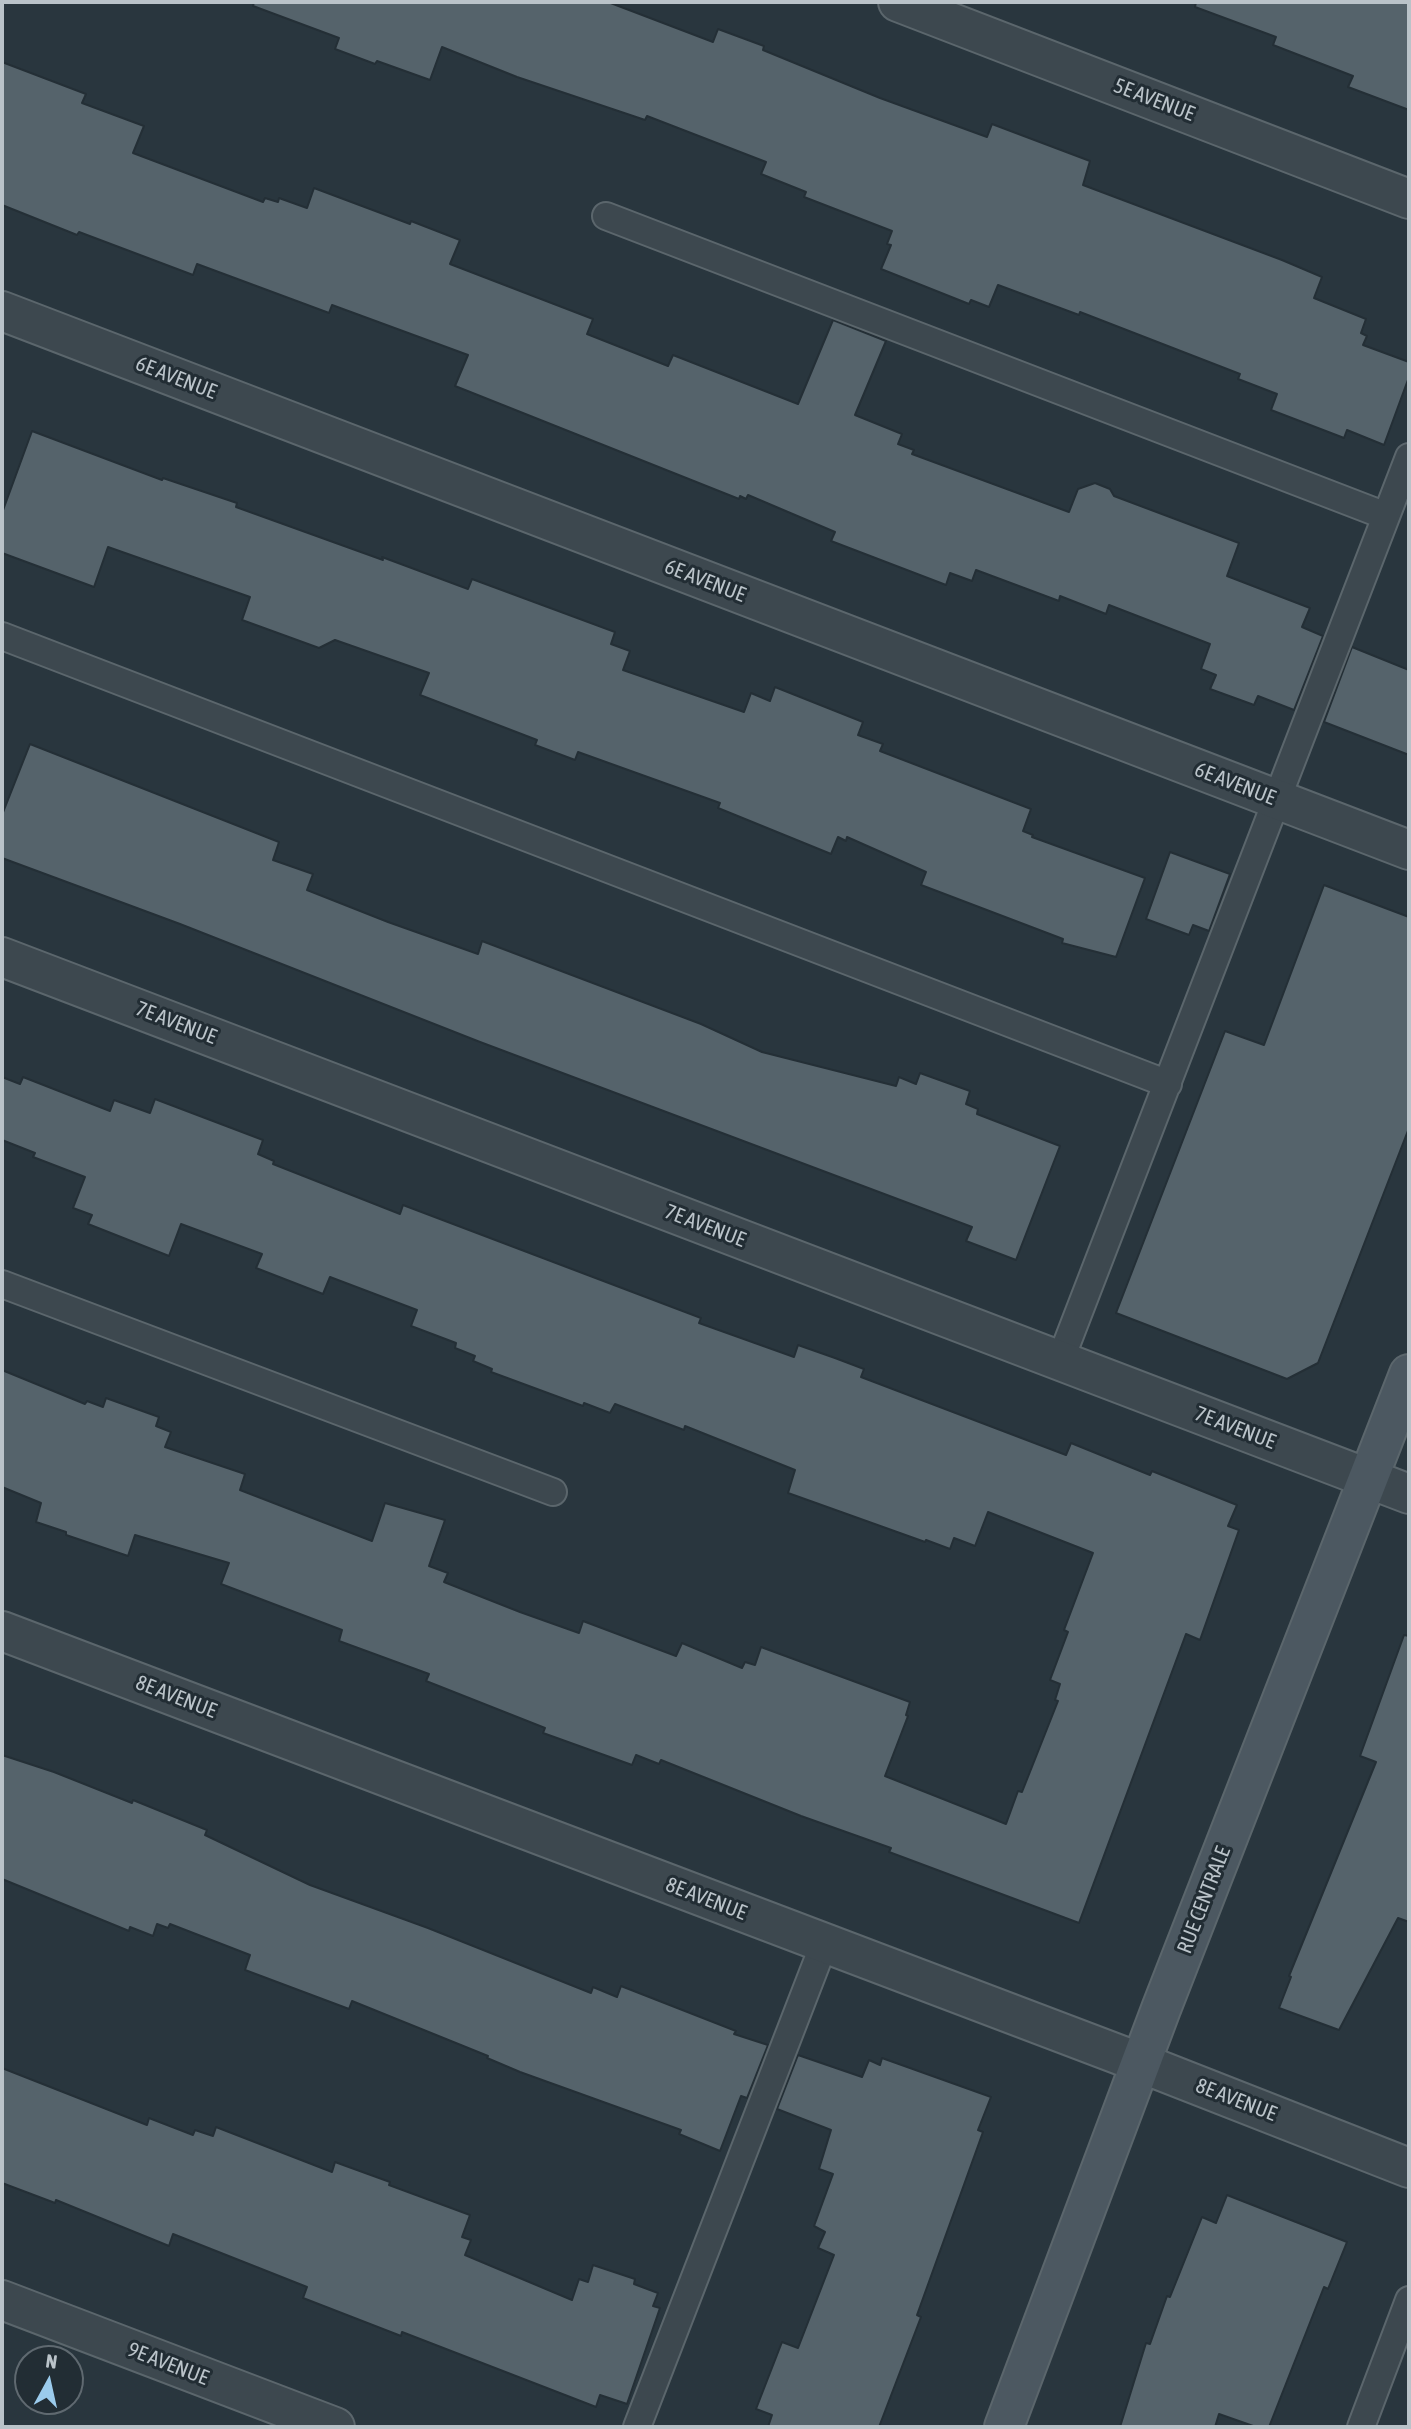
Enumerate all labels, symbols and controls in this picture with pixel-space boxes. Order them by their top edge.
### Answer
street label: 5E AVENUE [1110,73,1198,127]
street label: 6E AVENUE [132,351,220,405]
street label: 6E AVENUE [661,554,749,608]
street label: 6E AVENUE [1191,757,1279,811]
street label: 7E AVENUE [132,996,220,1050]
street label: 7E AVENUE [661,1199,749,1253]
street label: 7E AVENUE [1191,1401,1279,1455]
street label: 8E AVENUE [132,1670,220,1724]
street label: RUE CENTRALE [1172,1843,1236,1957]
street label: 8E AVENUE [662,1872,750,1926]
street label: 8E AVENUE [1192,2073,1280,2127]
street label: 9E AVENUE [124,2337,212,2391]
north arrow [14,2345,84,2415]
text: N [45,2350,59,2373]

